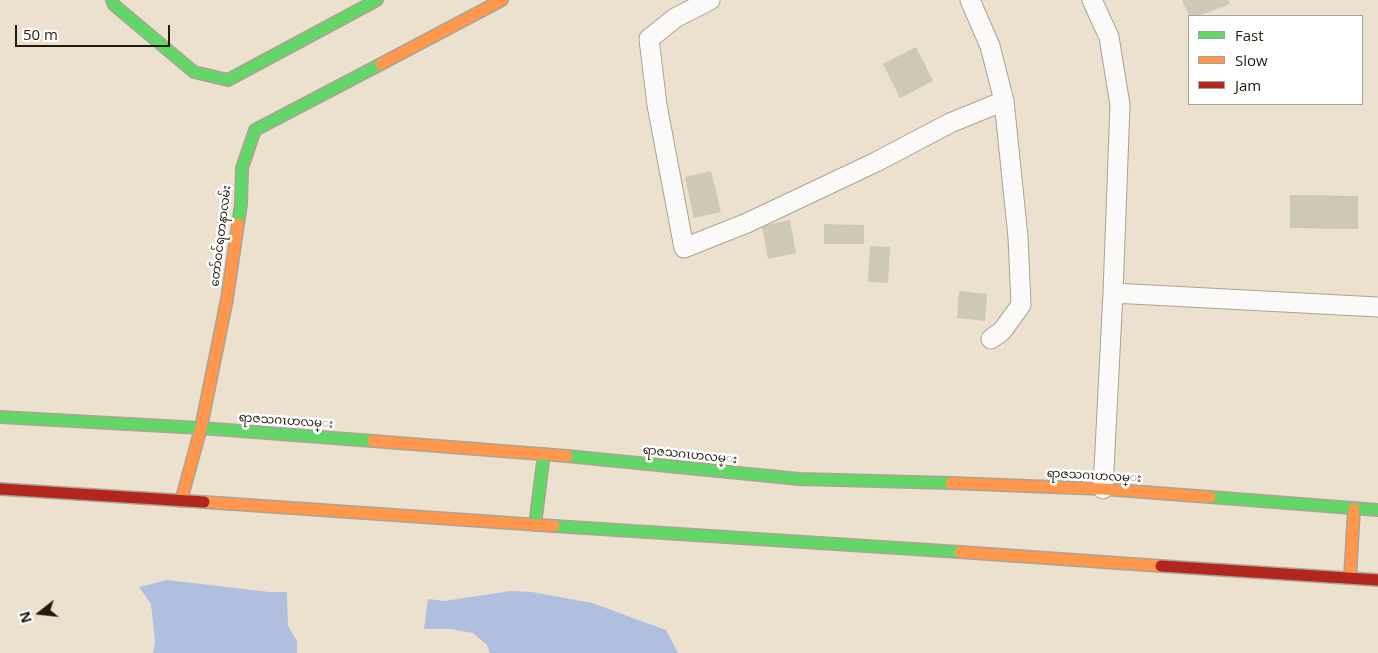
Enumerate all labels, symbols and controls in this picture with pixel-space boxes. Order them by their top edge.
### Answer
scale bar [18,15,172,47]
legend [1188,15,1363,105]
text: 50 m [23,24,58,44]
text: Fast [1235,25,1264,45]
text: Slow [1235,50,1268,70]
text: Jam [1235,75,1261,95]
street label: တော်ဝင်ရတနာလမ်း [208,184,234,288]
street label: ရာဇသဂၤဟလမ္း [238,411,334,431]
street label: ရာဇသဂၤဟလမ္း [642,443,738,467]
street label: ရာဇသဂၤဟလမ္း [1046,466,1142,486]
north arrow [15,588,65,638]
text: N [14,609,36,625]

